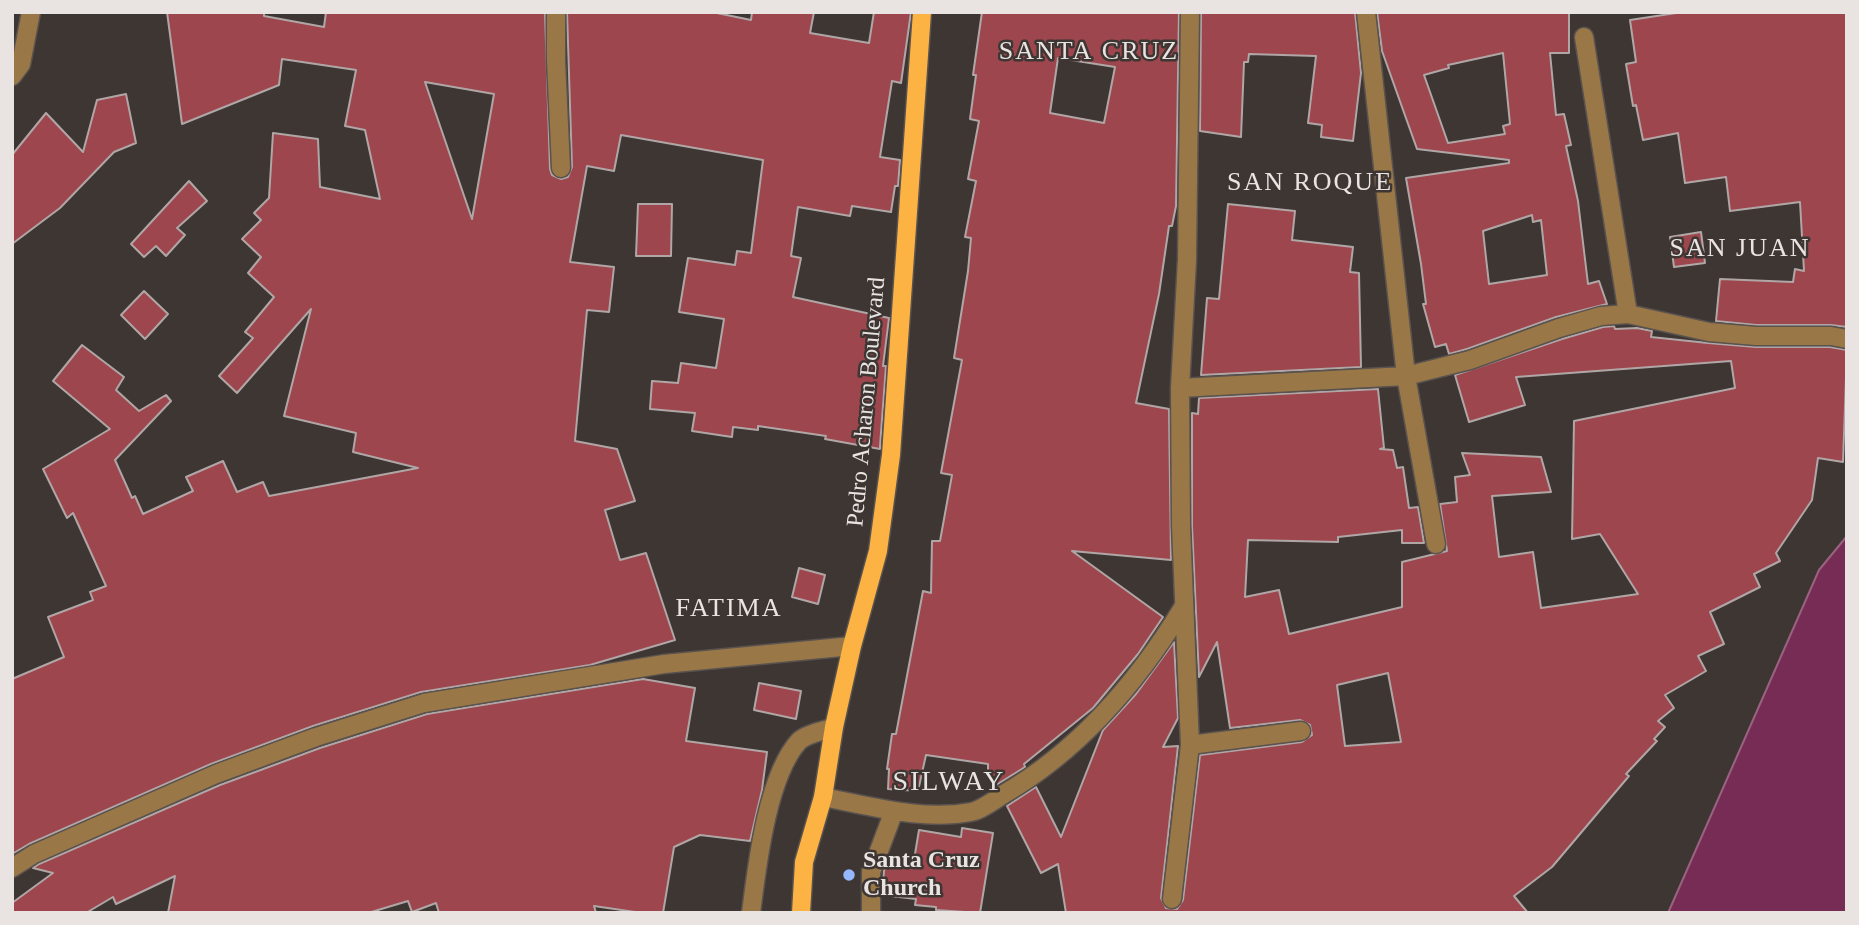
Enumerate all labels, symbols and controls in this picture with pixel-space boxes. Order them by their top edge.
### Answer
district label: SANTA CRUZ [1000,36,1178,68]
district label: SAN ROQUE [1228,167,1392,199]
district label: SAN JUAN [1671,233,1809,265]
street label: Pedro Acharon Boulevard [842,276,892,528]
district label: FATIMA [676,593,782,625]
district label: SILWAY [893,766,1005,800]
place label: Santa Cruz Church [863,847,980,903]
marker: Santa Cruz Church [841,867,857,883]

